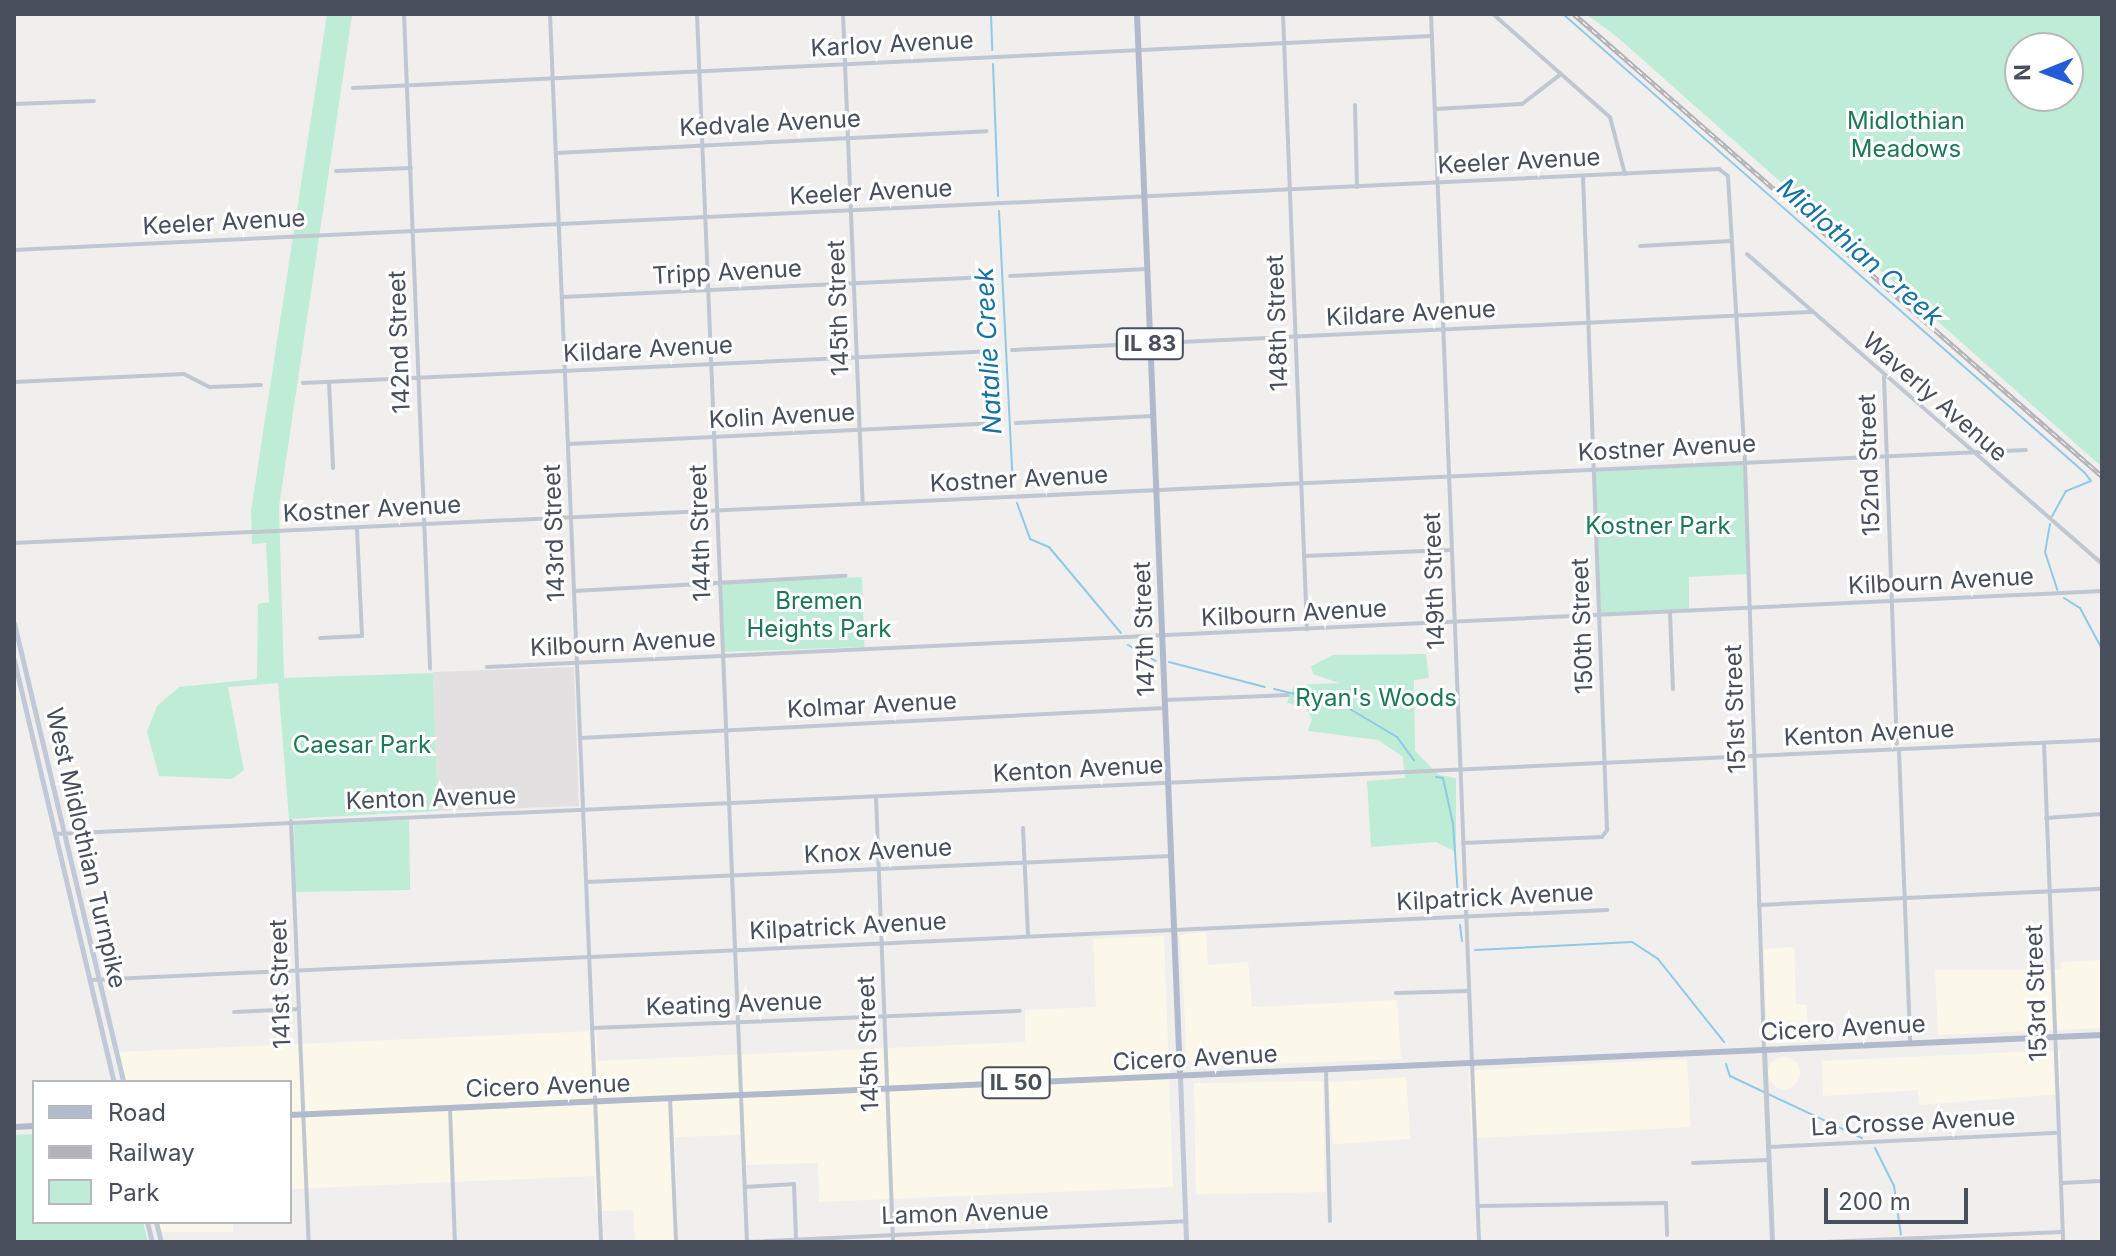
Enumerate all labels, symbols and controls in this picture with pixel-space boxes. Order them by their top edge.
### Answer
street label: Karlov Avenue [810,25,974,63]
north arrow [2004,32,2084,112]
text: N [2009,64,2035,81]
street label: Kedvale Avenue [679,104,861,142]
park label: Midlothian Meadows [1847,107,1965,163]
street label: Keeler Avenue [1437,142,1601,180]
water label: Midlothian Creek [1771,172,1949,332]
street label: Keeler Avenue [789,173,953,211]
street label: Keeler Avenue [142,203,306,241]
street label: 145th Street [821,239,855,377]
street label: Tripp Avenue [651,254,803,290]
street label: 148th Street [1260,254,1294,392]
water label: Natalie Creek [968,267,1008,435]
street label: 142nd Street [382,270,416,414]
street label: Kildare Avenue [1325,294,1497,332]
road number: IL 83 [1114,326,1186,362]
street label: Waverly Avenue [1857,326,2013,468]
street label: Kildare Avenue [562,330,734,368]
street label: 152nd Street [1852,393,1886,537]
street label: Kolin Avenue [708,398,856,434]
street label: Kostner Avenue [1577,429,1757,467]
street label: Kostner Avenue [929,460,1109,498]
street label: 143rd Street [537,464,571,602]
street label: 144th Street [683,464,717,602]
street label: Kostner Avenue [282,490,462,528]
street label: 149th Street [1417,512,1451,650]
park label: Kostner Park [1585,512,1731,540]
street label: 150th Street [1565,557,1599,695]
street label: 147th Street [1127,561,1161,697]
street label: Kilbourn Avenue [1847,562,2035,600]
park label: Bremen Heights Park [747,587,891,643]
street label: Kilbourn Avenue [1200,594,1388,632]
street label: Kilbourn Avenue [529,624,717,662]
street label: 151st Street [1718,644,1752,774]
park label: Ryan's Woods [1295,684,1457,712]
street label: Kolmar Avenue [786,686,958,724]
street label: West Midlothian Turnpike [40,705,132,991]
street label: Kenton Avenue [1783,714,1955,752]
park label: Caesar Park [293,731,431,759]
street label: Kenton Avenue [992,750,1164,788]
street label: Kenton Avenue [345,781,517,815]
street label: Knox Avenue [803,833,953,869]
street label: Kilpatrick Avenue [1396,877,1594,917]
street label: Kilpatrick Avenue [749,906,947,946]
street label: 141st Street [263,919,297,1049]
street label: 153rd Street [2019,924,2053,1062]
street label: 145th Street [851,975,885,1113]
street label: Keating Avenue [645,987,823,1021]
street label: Cicero Avenue [1760,1009,1926,1047]
street label: Cicero Avenue [1112,1039,1278,1077]
road number: IL 50 [980,1065,1052,1101]
street label: Cicero Avenue [465,1069,631,1103]
legend [32,1080,292,1224]
text: Road [108,1098,166,1127]
street label: La Crosse Avenue [1810,1102,2016,1142]
text: Railway [108,1138,195,1167]
scale bar [1828,1172,1972,1222]
text: Park [108,1178,159,1207]
text: 200 m [1838,1187,1911,1216]
street label: Lamon Avenue [881,1196,1049,1230]

